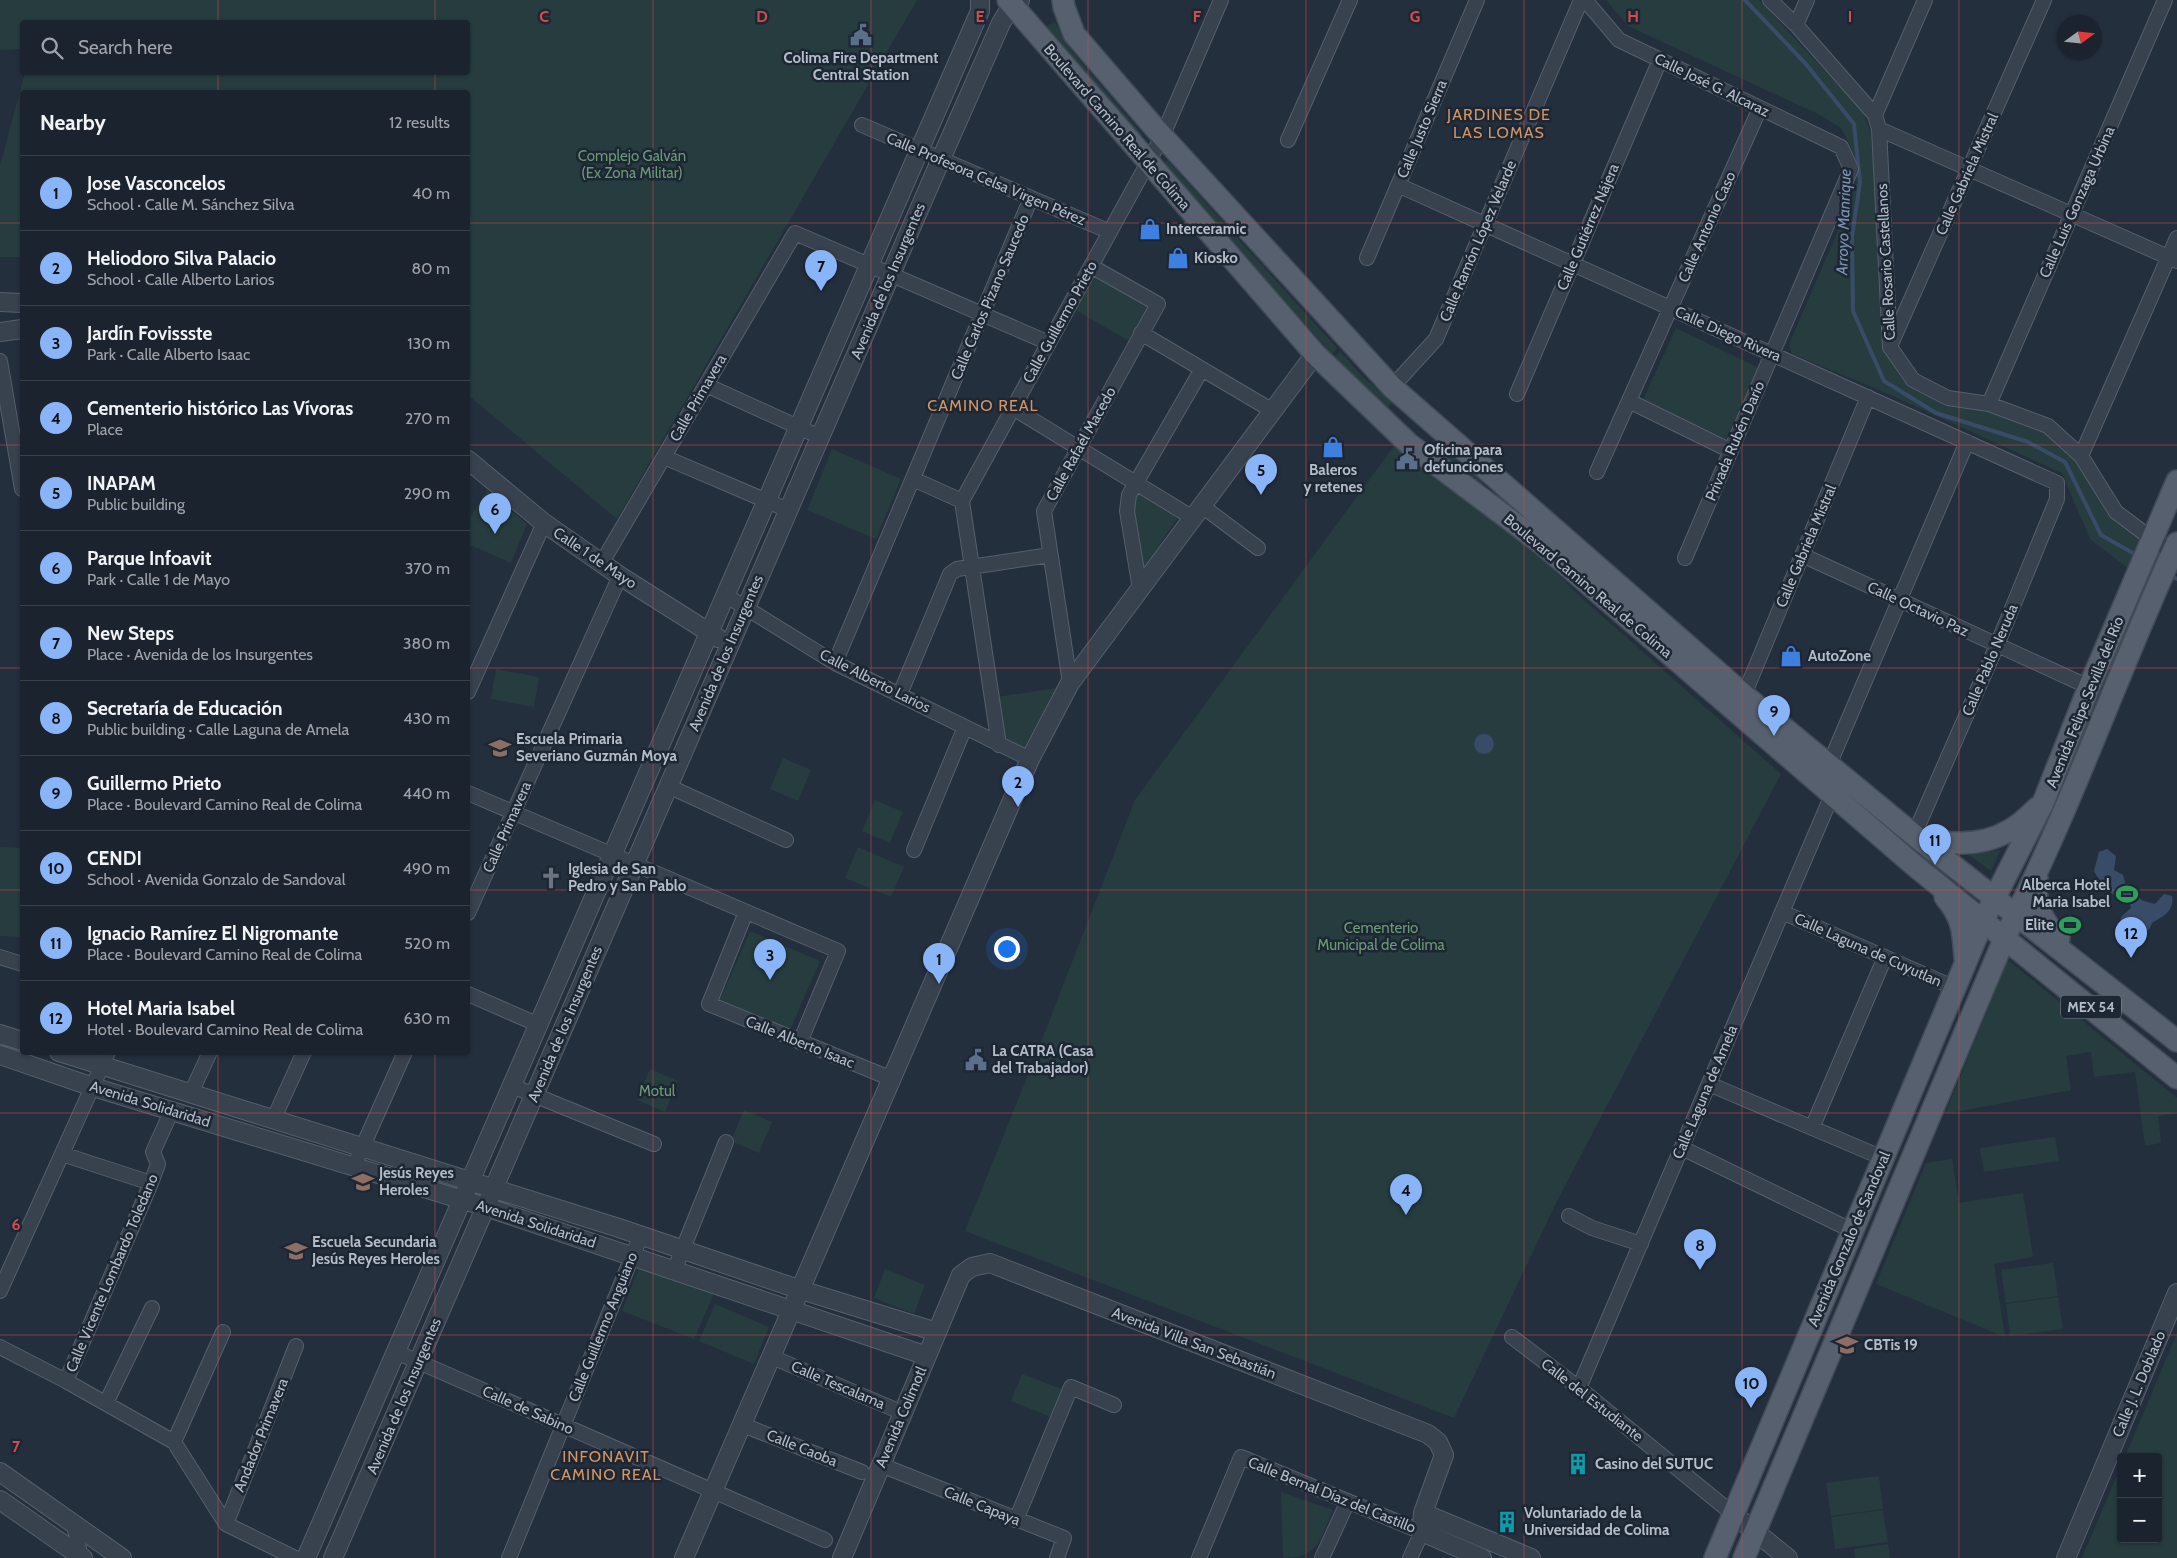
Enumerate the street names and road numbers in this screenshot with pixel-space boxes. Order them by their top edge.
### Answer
street label: Boulevard Camino Real de Colima [1040,40,1194,214]
street label: Calle José G. Alcaraz [1652,49,1772,121]
street label: Calle Justo Sierra [1393,76,1451,181]
street label: Calle Gabriela Mistral [1932,110,2002,238]
street label: Calle Luis Gonzaga Urbina [2035,123,2119,281]
street label: Calle Profesora Celsa Virgen Pérez [884,129,1088,229]
street label: Calle Ramón López Velarde [1436,158,1520,324]
street label: Calle Gutiérrez Nájera [1553,160,1623,293]
street label: Calle Antonio Caso [1675,169,1739,285]
street label: Calle Rosario Castellanos [1873,183,1899,341]
street label: Avenida de los Insurgentes [847,200,929,362]
street label: Calle Carlos Pizano Saucedo [947,212,1033,382]
street label: Calle Guillermo Prieto [1019,258,1101,386]
street label: Calle Diego Rivera [1672,303,1785,366]
street label: Calle Primavera [666,350,731,445]
street label: Privada Rubén Darío [1702,378,1768,504]
street label: Calle Rafaél Macedo [1042,384,1120,504]
street label: Calle Gabriela Mistral [1772,481,1840,610]
street label: Boulevard Camino Real de Colima [1500,510,1676,662]
street label: Calle 1 de Mayo [550,523,640,593]
street label: Avenida de los Insurgentes [685,572,767,734]
street label: Calle Octavio Paz [1865,578,1971,640]
street label: Calle Pablo Neruda [1958,601,2022,719]
street label: Avenida Felipe Sevilla del Río [2042,614,2128,790]
street label: Calle Alberto Larios [817,645,933,717]
street label: Calle Primavera [479,778,535,875]
street label: Calle Laguna de Cuyutlan [1792,909,1944,991]
street label: Avenida de los Insurgentes [524,943,606,1105]
road number: MEX 54 [2061,996,2121,1019]
street label: Calle Alberto Isaac [743,1012,857,1072]
street label: Calle Laguna de Amela [1669,1022,1742,1162]
street label: Avenida Solidaridad [88,1077,212,1131]
street label: Avenida Gonzalo de Sandoval [1804,1148,1894,1329]
street label: Calle Vicente Lombardo Toledano [62,1171,162,1375]
street label: Avenida Solidaridad [474,1196,598,1252]
street label: Calle Guillermo Anguiano [565,1250,641,1404]
street label: Avenida Villa San Sebastián [1109,1303,1279,1383]
street label: Avenida de los Insurgentes [363,1315,445,1477]
street label: Calle J. L. Doblado [2109,1328,2169,1440]
street label: Calle del Estudiante [1537,1355,1647,1446]
street label: Calle Tescalama [788,1357,888,1413]
street label: Avenida Colimotl [872,1363,931,1470]
street label: Andador Primavera [230,1375,292,1495]
street label: Calle de Sabino [480,1382,576,1438]
street label: Calle Caoba [764,1426,841,1471]
street label: Calle Bernal Díaz del Castillo [1246,1453,1418,1537]
street label: Calle Capaya [941,1483,1024,1530]

